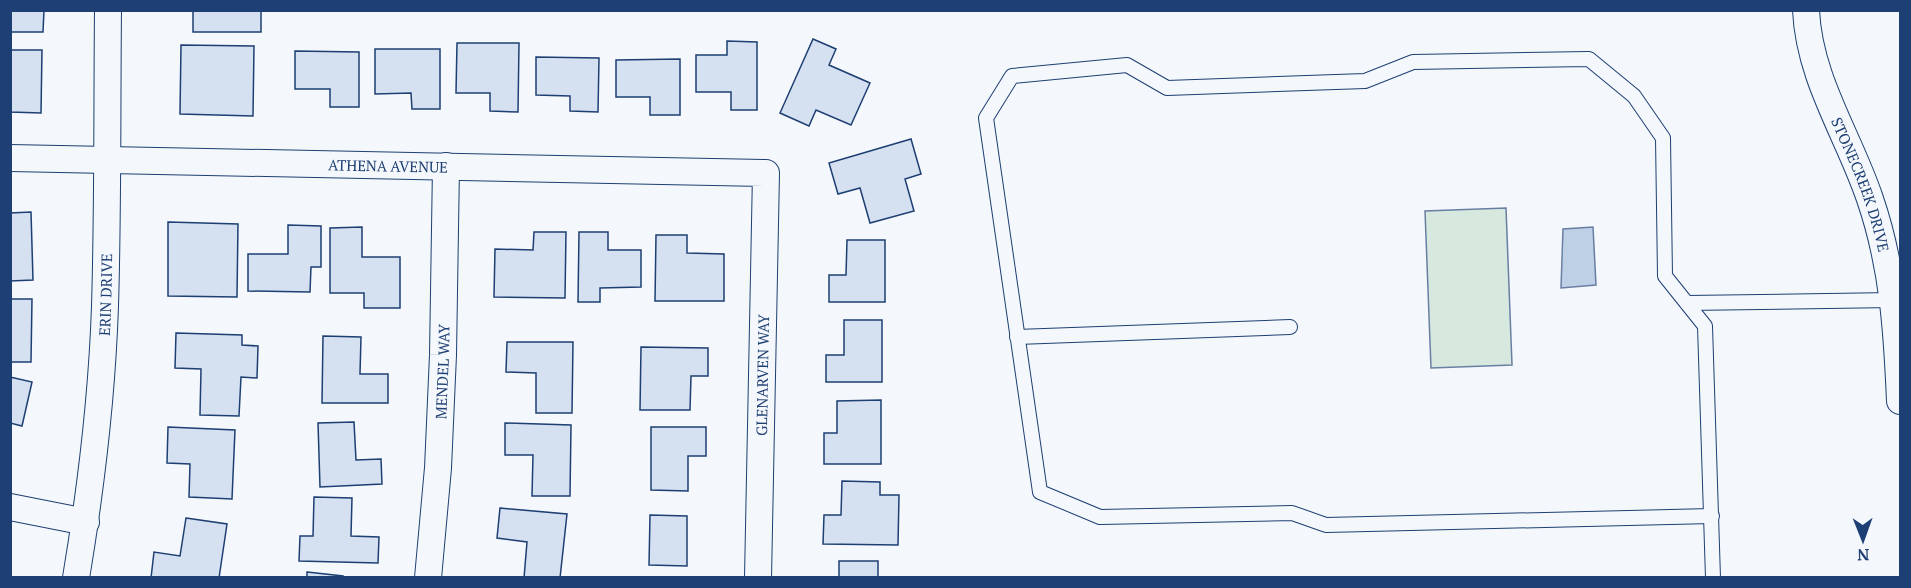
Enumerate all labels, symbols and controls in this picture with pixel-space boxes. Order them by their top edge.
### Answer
street label: STONECREEK DRIVE [1827,114,1894,254]
street label: ATHENA AVENUE [328,154,448,177]
street label: ERIN DRIVE [94,253,116,337]
street label: GLENARVEN WAY [751,314,773,436]
street label: MENDEL WAY [430,323,453,420]
north arrow [1833,510,1893,570]
text: N [1857,544,1870,566]

